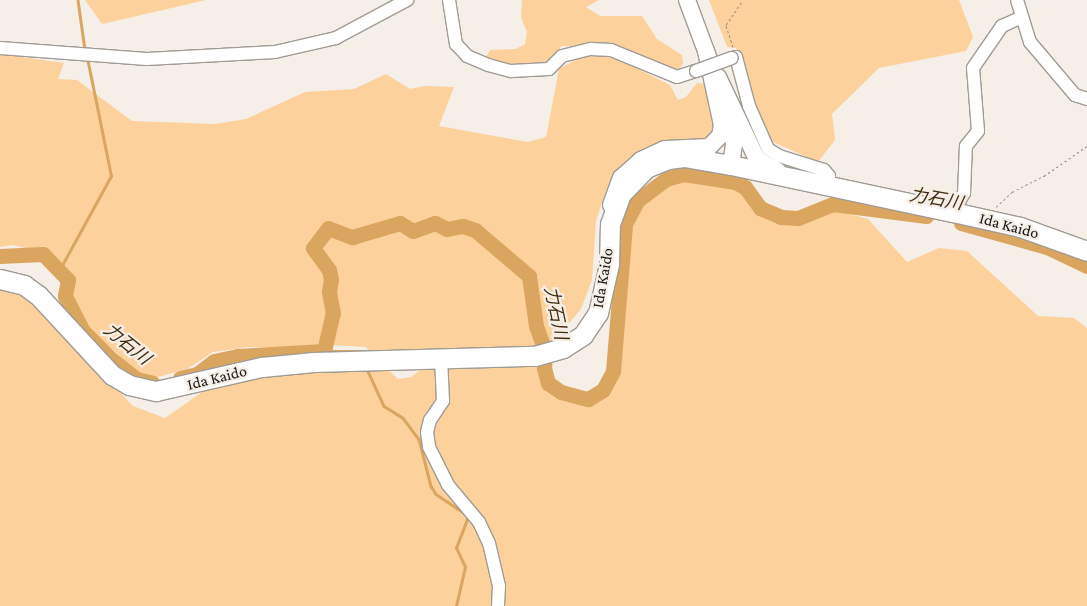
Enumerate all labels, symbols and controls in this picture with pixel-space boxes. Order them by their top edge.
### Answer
water label: 力石川 [908,184,964,214]
street label: Ida Kaido [977,209,1041,243]
street label: Ida Kaido [588,246,618,310]
water label: 力石川 [540,284,572,342]
water label: 力石川 [99,319,155,369]
street label: Ida Kaido [185,361,249,395]

